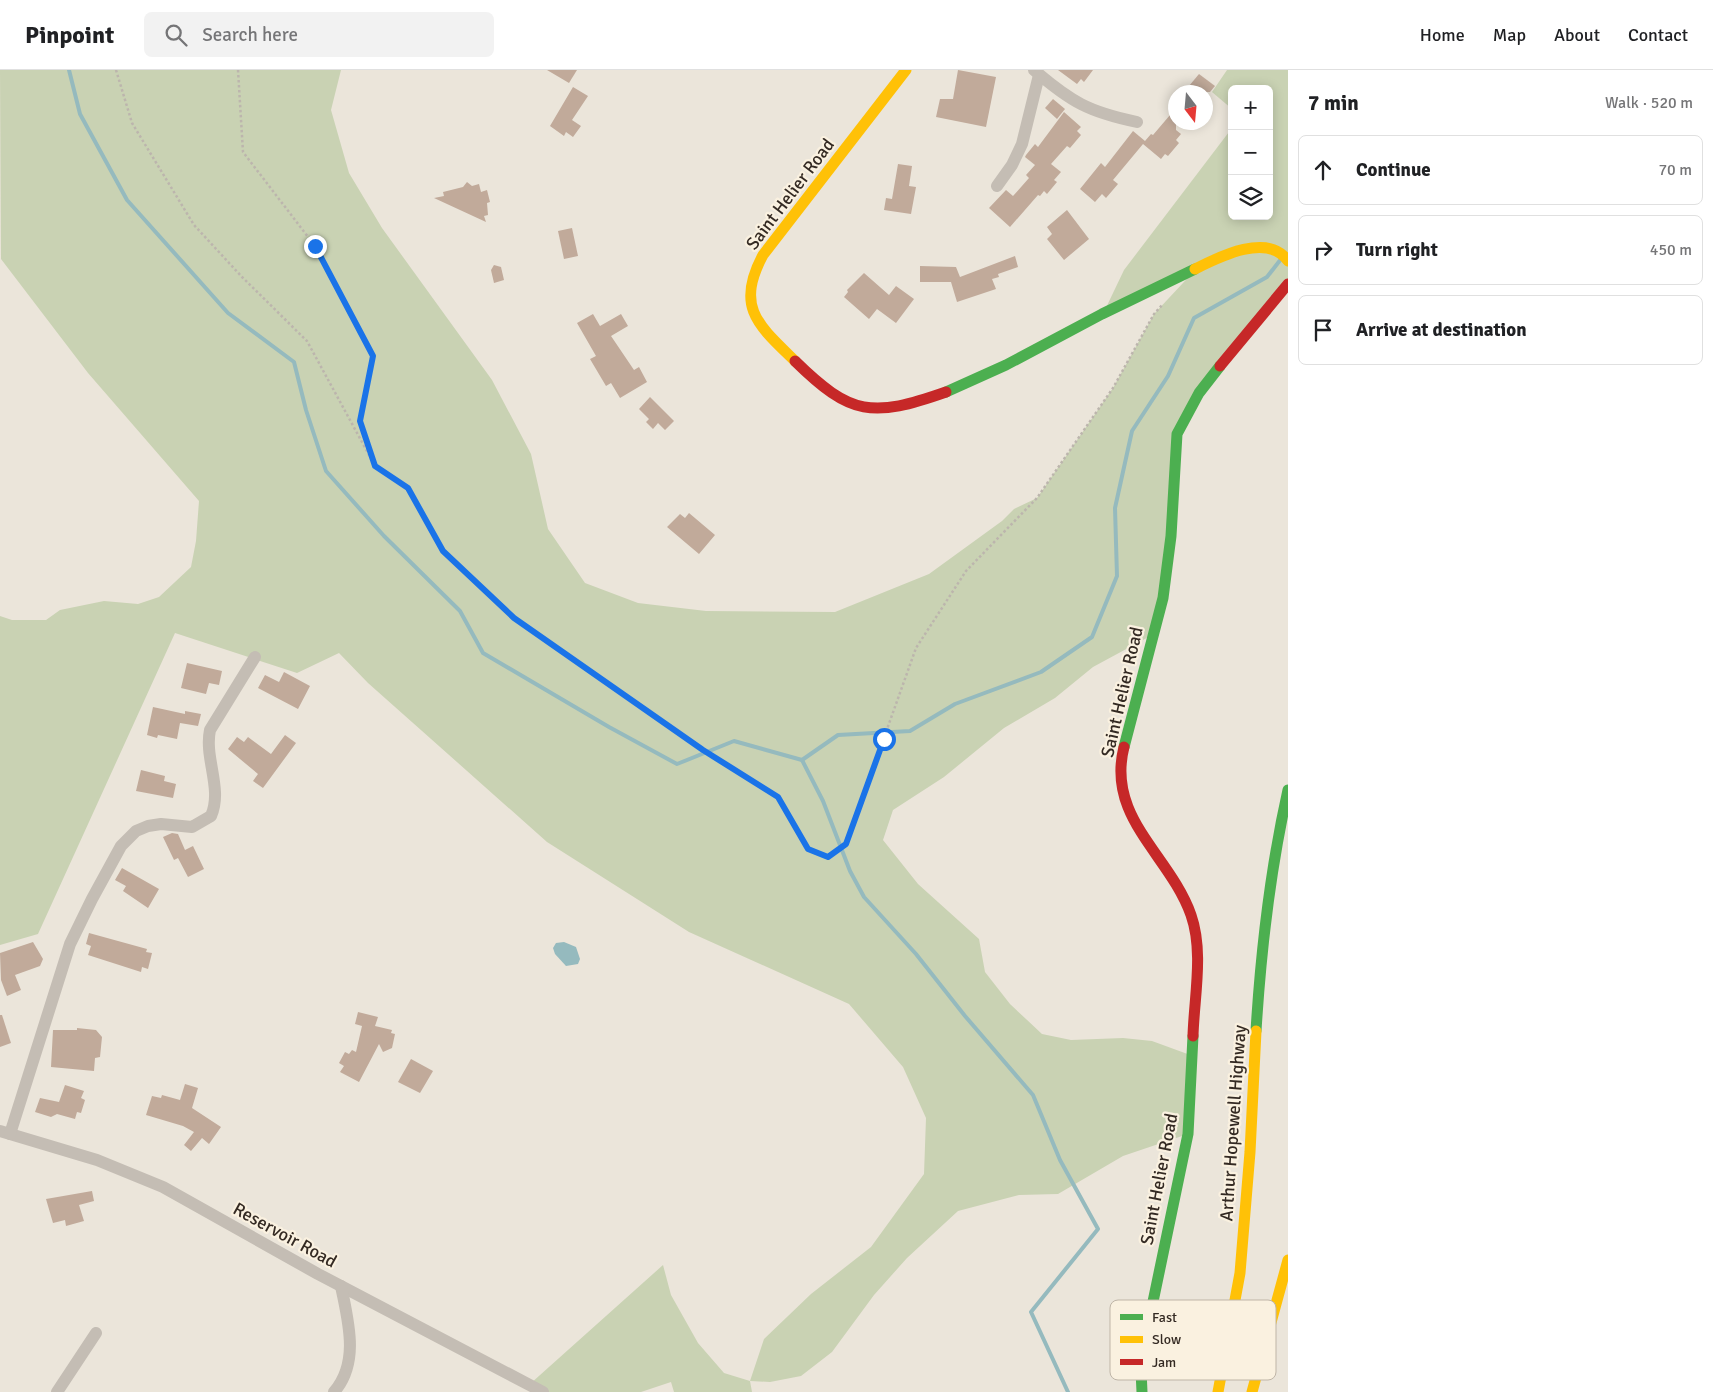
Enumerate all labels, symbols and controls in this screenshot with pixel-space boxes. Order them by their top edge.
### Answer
search box [144,12,494,57]
text: Pinpoint [25,20,114,50]
icon: search [162,21,190,49]
text: Search here [202,23,298,47]
text: Home [1420,24,1465,46]
text: Map [1493,24,1526,46]
text: About [1554,24,1600,46]
text: Contact [1628,24,1688,46]
north arrow [1168,85,1213,130]
map controls [1228,85,1273,220]
button: + [1228,85,1273,130]
text: 7 min [1308,90,1359,116]
text: Walk · 520 m [1605,93,1693,113]
button: − [1228,130,1273,175]
street label: Saint Helier Road [741,134,839,254]
icon: ahead [1309,156,1337,184]
text: Continue [1356,158,1431,182]
text: 70 m [1658,160,1692,180]
button: layers [1228,175,1273,220]
route end [304,235,327,258]
icon: right [1309,236,1337,264]
text: Turn right [1356,238,1438,262]
text: 450 m [1650,240,1692,260]
icon: arrive [1309,316,1337,344]
text: Arrive at destination [1356,318,1527,342]
street label: Saint Helier Road [1096,625,1148,759]
route start [873,728,896,751]
street label: Arthur Hopewell Highway [1215,1024,1251,1222]
street label: Saint Helier Road [1135,1111,1183,1247]
street label: Reservoir Road [229,1198,341,1272]
legend [1110,1300,1276,1380]
text: Fast [1152,1309,1177,1326]
text: Slow [1152,1331,1181,1348]
text: Jam [1152,1354,1176,1371]

